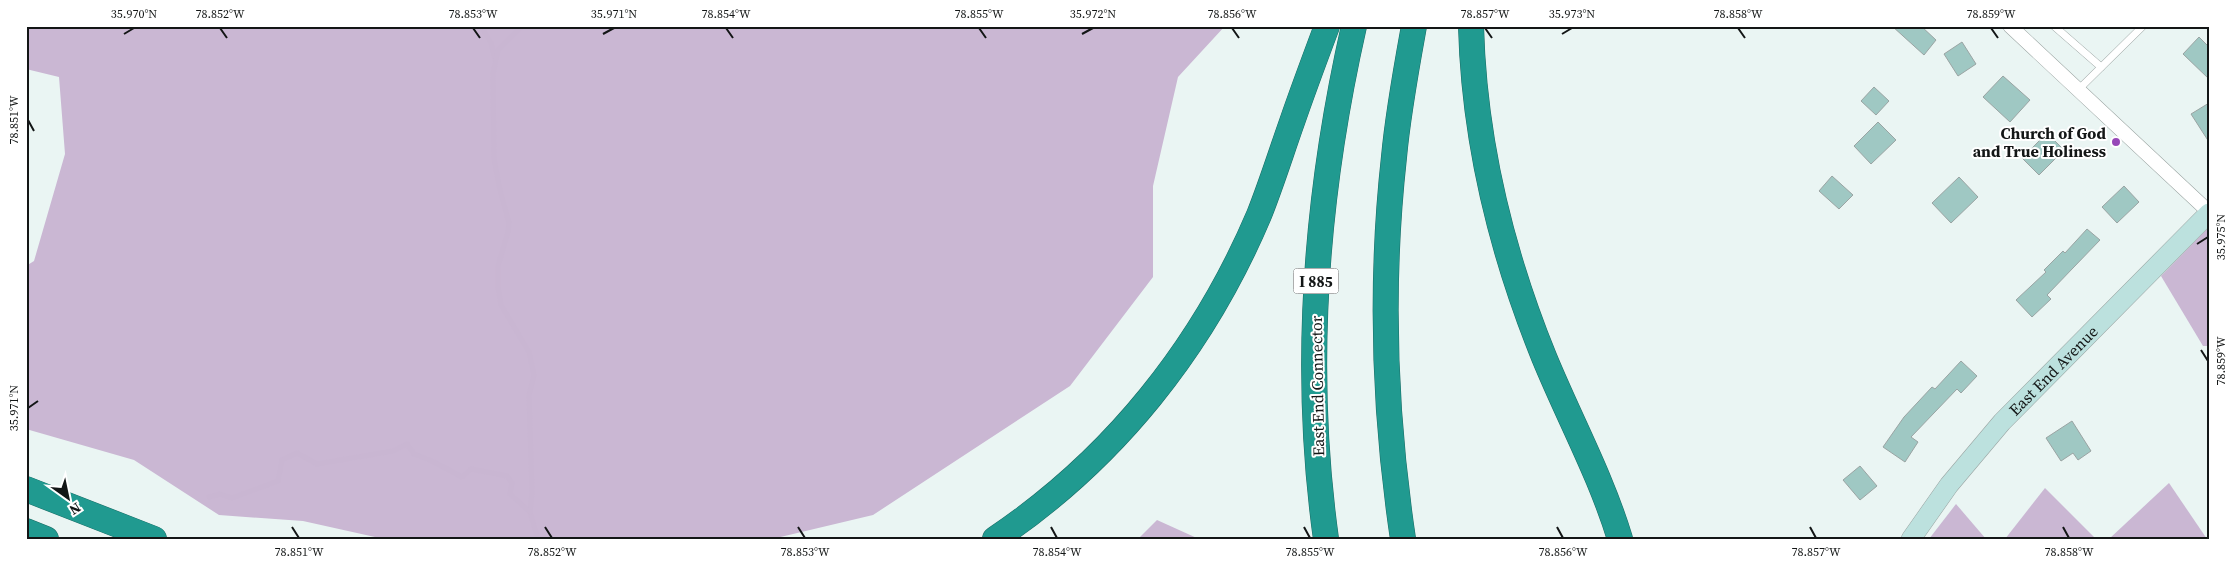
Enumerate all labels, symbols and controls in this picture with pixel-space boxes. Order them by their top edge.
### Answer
text: 35.970°N [111,6,157,22]
text: 78.852°W [195,6,245,22]
text: 78.853°W [448,6,498,22]
text: 35.971°N [591,6,637,22]
text: 78.854°W [701,6,751,22]
text: 78.855°W [954,6,1004,22]
text: 35.972°N [1070,6,1116,22]
text: 78.856°W [1207,6,1257,22]
text: 78.857°W [1460,6,1510,22]
text: 35.973°N [1549,6,1595,22]
text: 78.858°W [1713,6,1763,22]
text: 78.859°W [1966,6,2016,22]
text: 78.851°W [6,95,22,145]
place label: Church of God and True Holiness [1973,122,2106,162]
marker: Church of God and True Holiness [2110,136,2122,148]
text: 35.975°N [2213,214,2229,260]
road number: I 885 [1294,268,1338,294]
street label: East End Connector [1305,315,1329,457]
street label: East End Avenue [2004,321,2103,420]
text: 78.859°W [2213,336,2229,386]
text: 35.971°N [6,385,22,431]
north arrow [42,472,92,522]
text: N [65,498,85,520]
text: 78.851°W [274,544,324,560]
text: 78.852°W [527,544,577,560]
text: 78.853°W [780,544,830,560]
text: 78.854°W [1032,544,1082,560]
text: 78.855°W [1285,544,1335,560]
text: 78.856°W [1538,544,1588,560]
text: 78.857°W [1791,544,1841,560]
text: 78.858°W [2044,544,2094,560]

